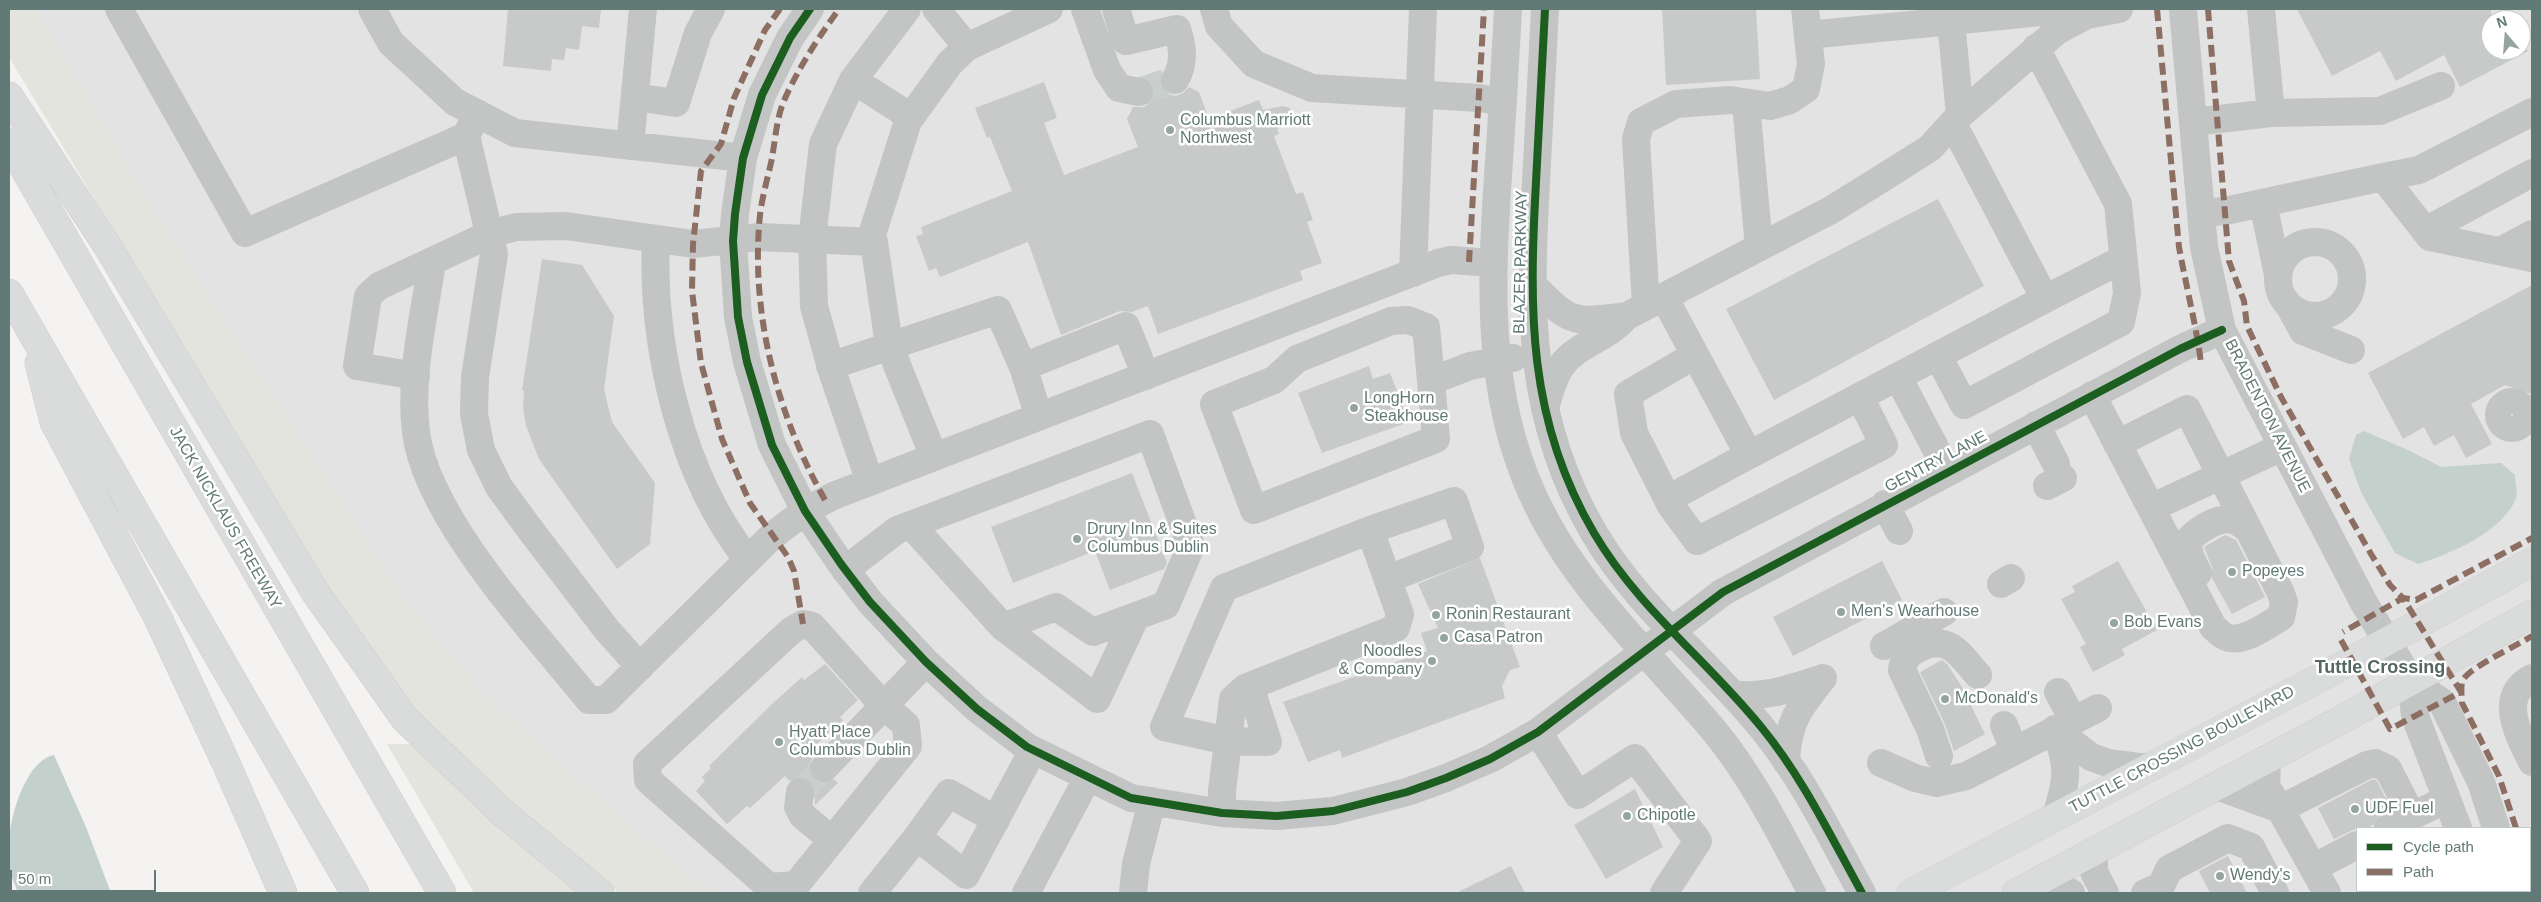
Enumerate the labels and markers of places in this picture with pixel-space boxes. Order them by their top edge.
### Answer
place label: Columbus Marriott Northwest [1180,111,1311,149]
marker: Columbus Marriott Northwest [1164,124,1176,136]
place label: LongHorn Steakhouse [1364,389,1449,427]
marker: LongHorn Steakhouse [1348,402,1360,414]
place label: Drury Inn & Suites Columbus Dublin [1087,520,1217,558]
marker: Drury Inn & Suites Columbus Dublin [1071,533,1083,545]
place label: Popeyes [2242,562,2304,582]
marker: Popeyes [2226,566,2238,578]
place label: Men's Wearhouse [1851,602,1979,622]
place label: Ronin Restaurant [1446,605,1571,625]
marker: Men's Wearhouse [1835,606,1847,618]
marker: Ronin Restaurant [1430,609,1442,621]
place label: Bob Evans [2124,613,2201,633]
marker: Bob Evans [2108,617,2120,629]
place label: Casa Patron [1454,628,1543,648]
marker: Casa Patron [1438,632,1450,644]
place label: Noodles & Company [1338,642,1422,680]
marker: Noodles & Company [1426,655,1438,667]
place label: McDonald's [1955,689,2038,709]
marker: McDonald's [1939,693,1951,705]
place label: Hyatt Place Columbus Dublin [789,723,911,761]
marker: Hyatt Place Columbus Dublin [773,736,785,748]
place label: UDF Fuel [2365,799,2433,819]
marker: UDF Fuel [2349,803,2361,815]
place label: Chipotle [1637,806,1696,826]
marker: Chipotle [1621,810,1633,822]
place label: Wendy's [2230,866,2291,886]
marker: Wendy's [2214,870,2226,882]

